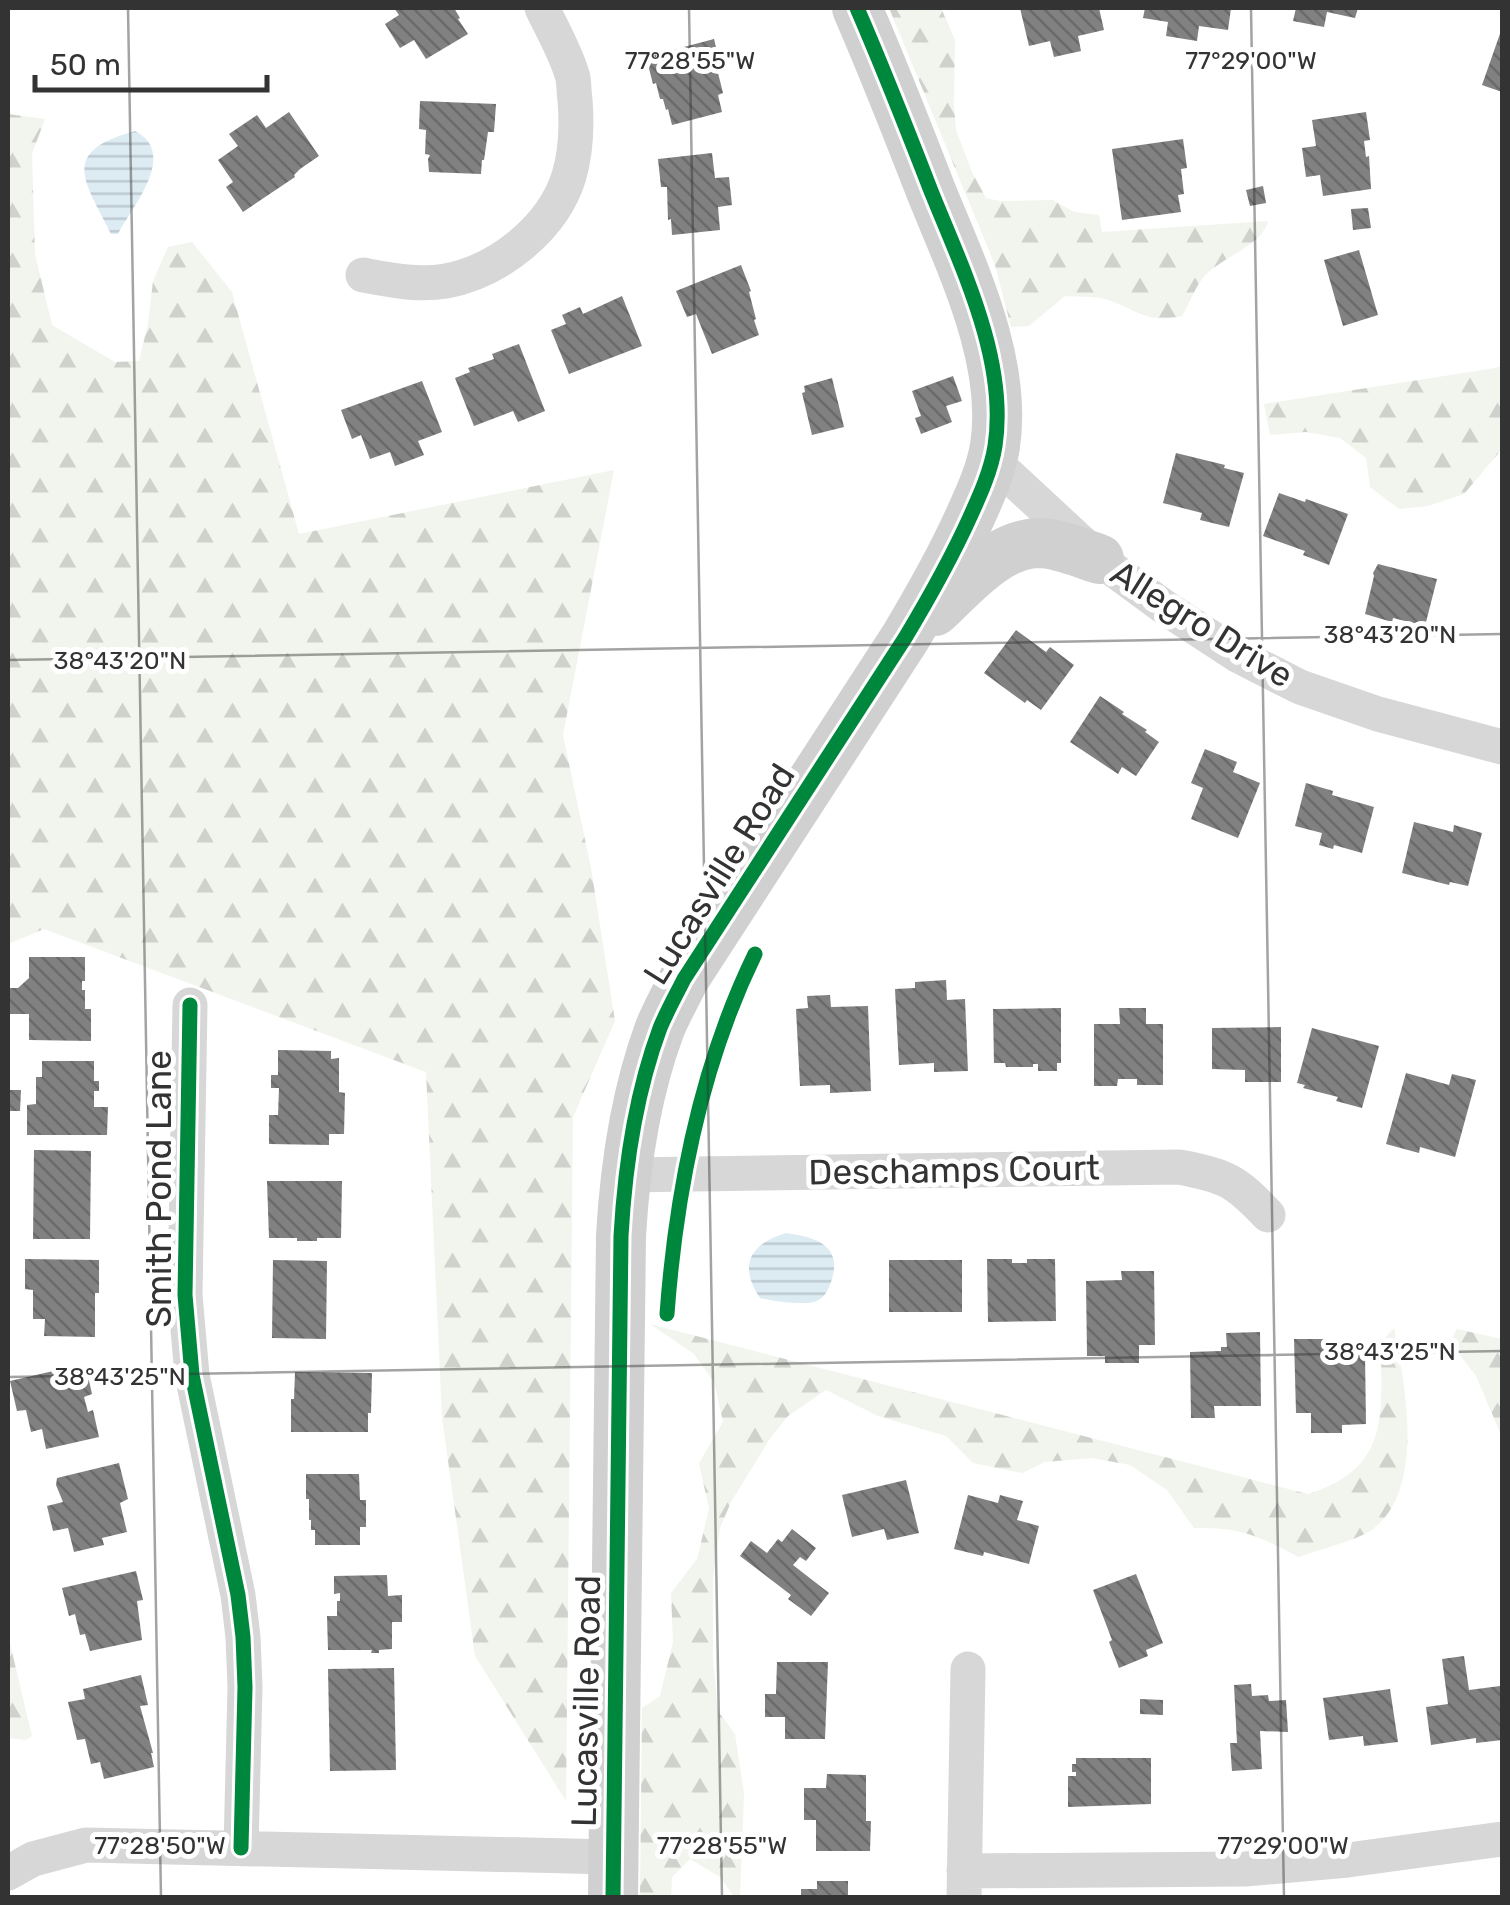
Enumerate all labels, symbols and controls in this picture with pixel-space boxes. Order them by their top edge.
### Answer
scale bar [35,30,268,92]
text: 77°28'55"W [625,46,755,75]
text: 77°29'00"W [1185,46,1317,75]
text: 50 m [50,47,121,83]
street label: Allegro Drive [1103,551,1301,697]
text: 38°43'20"N [1324,620,1456,649]
text: 38°43'20"N [54,646,186,675]
street label: Lucasville Road [634,756,804,992]
street label: Smith Pond Lane [138,1050,180,1328]
street label: Deschamps Court [808,1146,1100,1194]
text: 38°43'25"N [1324,1337,1456,1366]
text: 38°43'25"N [54,1362,186,1391]
street label: Lucasville Road [563,1575,609,1827]
text: 77°28'50"W [94,1831,226,1860]
text: 77°28'55"W [657,1831,787,1860]
text: 77°29'00"W [1217,1831,1349,1860]

